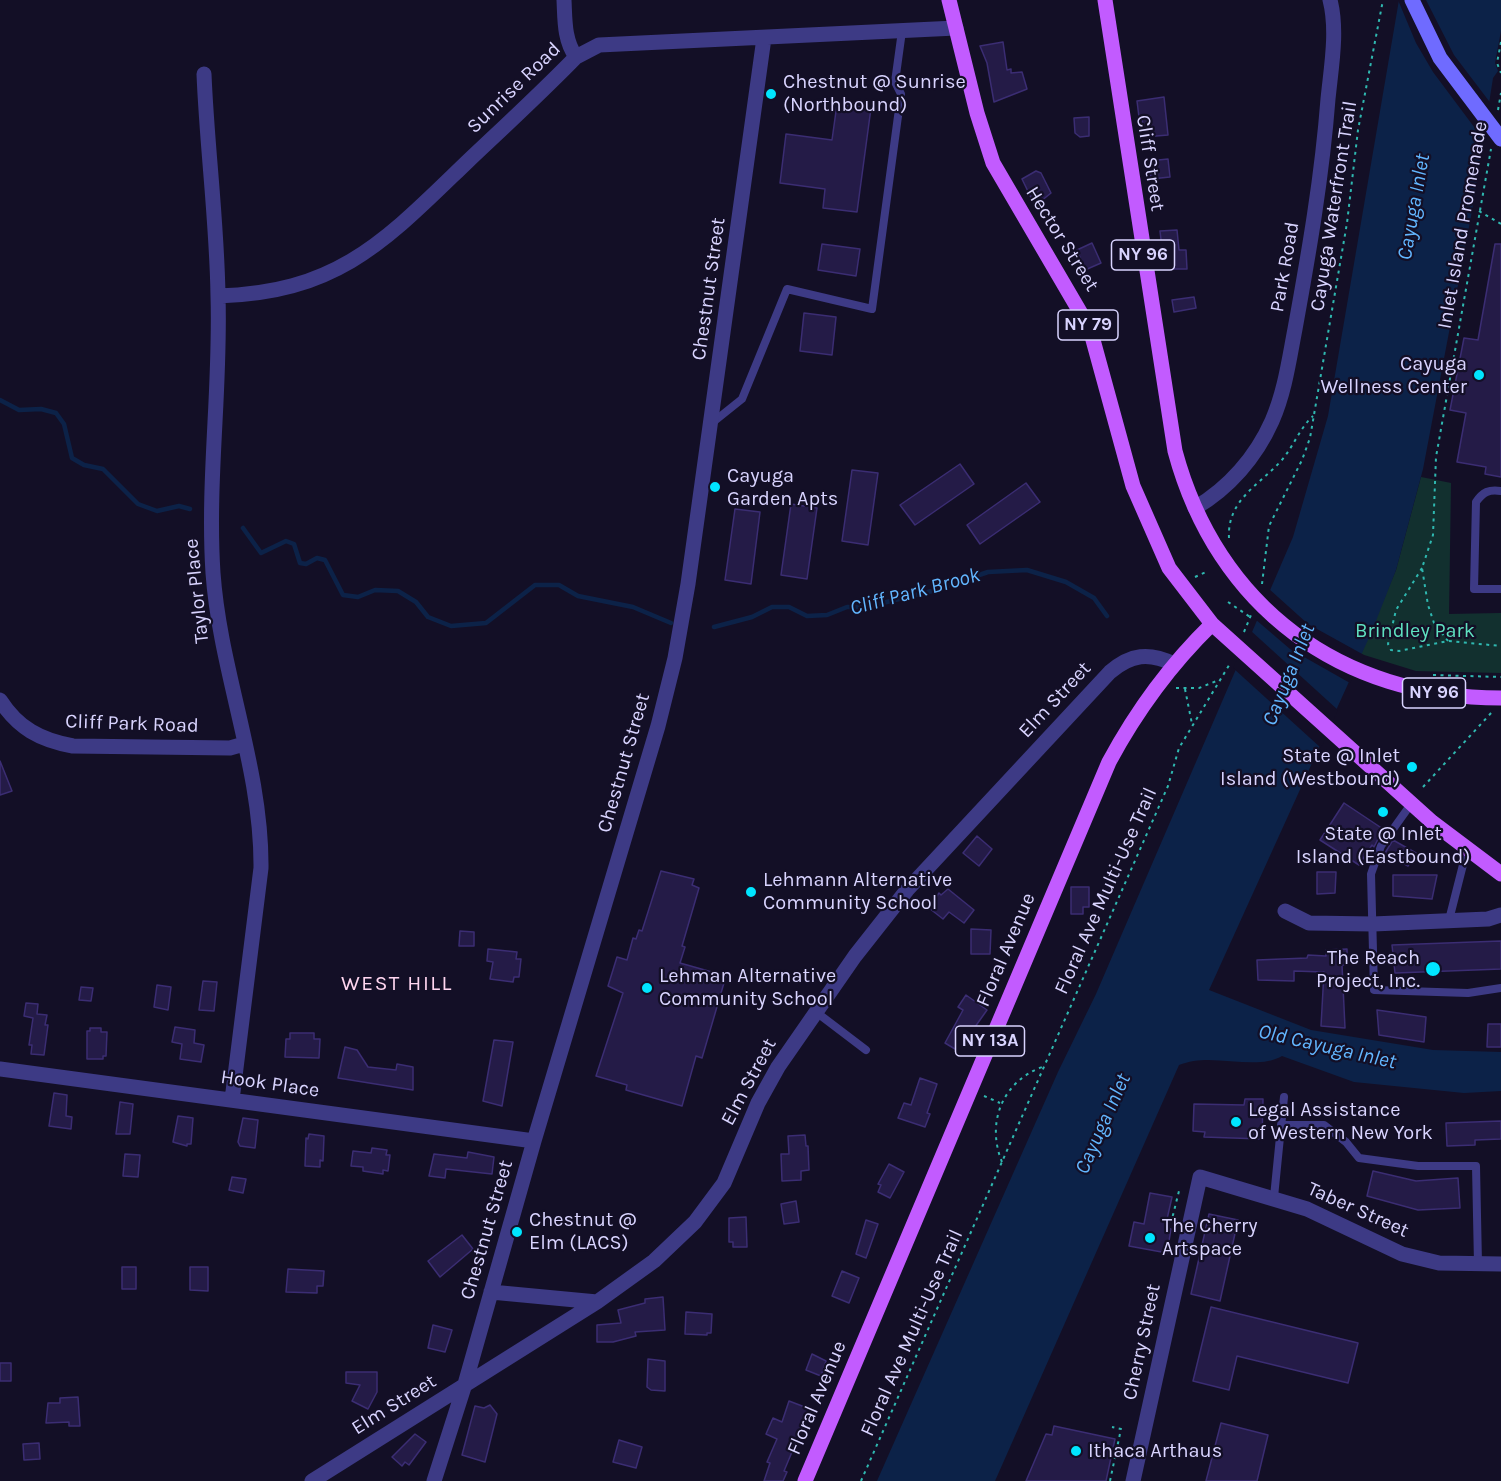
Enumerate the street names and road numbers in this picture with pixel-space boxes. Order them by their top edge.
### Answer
street label: Sunrise Road [462,37,566,139]
street label: Cayuga Waterfront Trail [1306,99,1362,313]
street label: Cliff Street [1131,113,1169,213]
street label: Inlet Island Promenade [1433,119,1493,331]
street label: Hector Street [1020,182,1104,296]
street label: Chestnut Street [687,216,731,362]
street label: Park Road [1265,220,1305,314]
road number: NY 96 [1112,240,1174,270]
road number: NY 79 [1058,310,1118,340]
street label: Taylor Place [180,537,214,645]
street label: Elm Street [1014,657,1096,743]
road number: NY 96 [1402,678,1466,708]
street label: Chestnut Street [593,690,655,836]
street label: Cliff Park Road [65,710,199,738]
street label: Floral Ave Multi-Use Trail [1050,784,1162,998]
street label: Floral Avenue [971,889,1041,1011]
road number: NY 13A [956,1026,1024,1056]
street label: Elm Street [716,1034,782,1130]
street label: Hook Place [219,1065,321,1103]
street label: Chestnut Street [456,1157,518,1303]
street label: Taber Street [1304,1177,1412,1243]
street label: Floral Ave Multi-Use Trail [856,1226,968,1440]
street label: Cherry Street [1118,1282,1166,1402]
street label: Floral Avenue [782,1337,852,1459]
street label: Elm Street [347,1370,441,1440]

